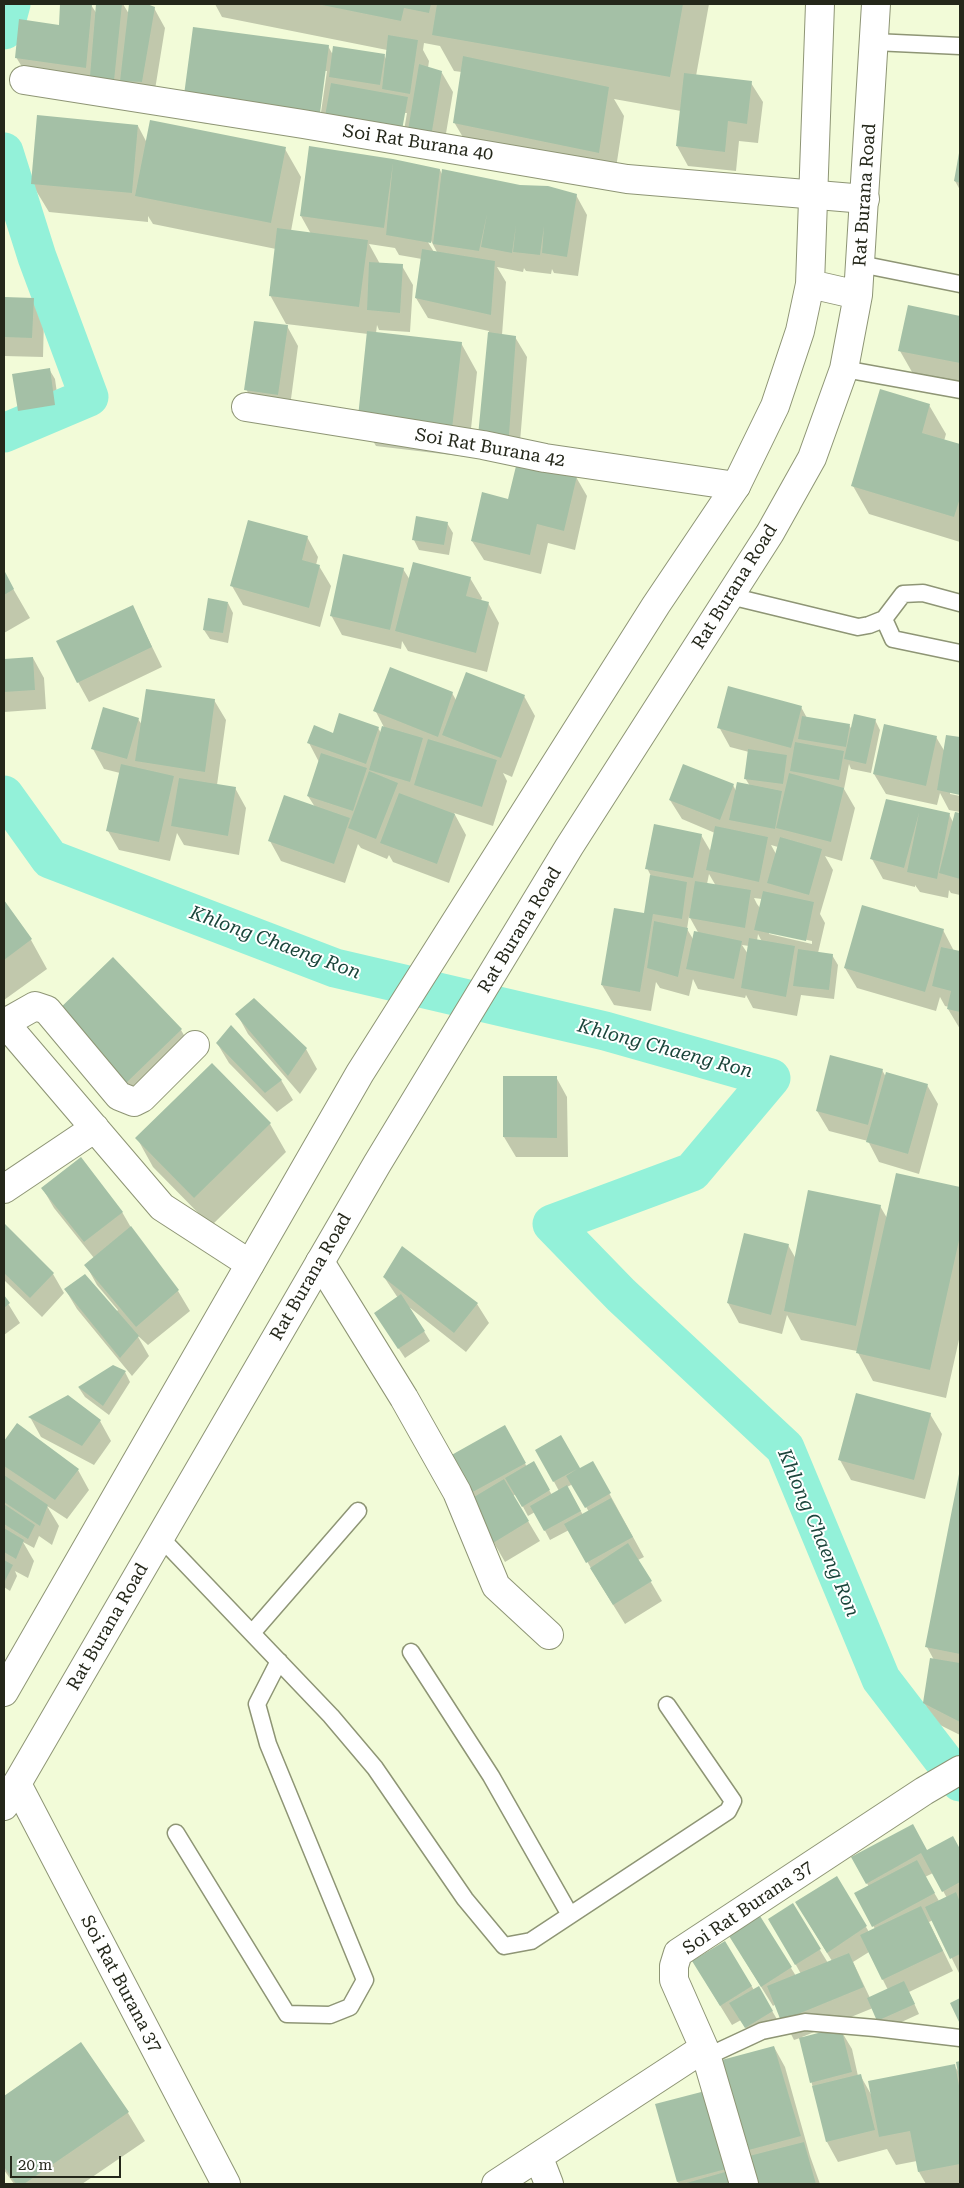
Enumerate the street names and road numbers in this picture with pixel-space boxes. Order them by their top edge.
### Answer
street label: Soi Rat Burana 40 [341,120,495,166]
street label: Rat Burana Road [849,123,881,267]
street label: Soi Rat Burana 42 [413,424,567,472]
street label: Rat Burana Road [688,520,782,654]
street label: Rat Burana Road [474,863,566,997]
street label: Rat Burana Road [266,1210,356,1344]
street label: Rat Burana Road [63,1560,153,1694]
street label: Soi Rat Burana 37 [679,1857,817,1959]
street label: Soi Rat Burana 37 [76,1912,166,2056]

